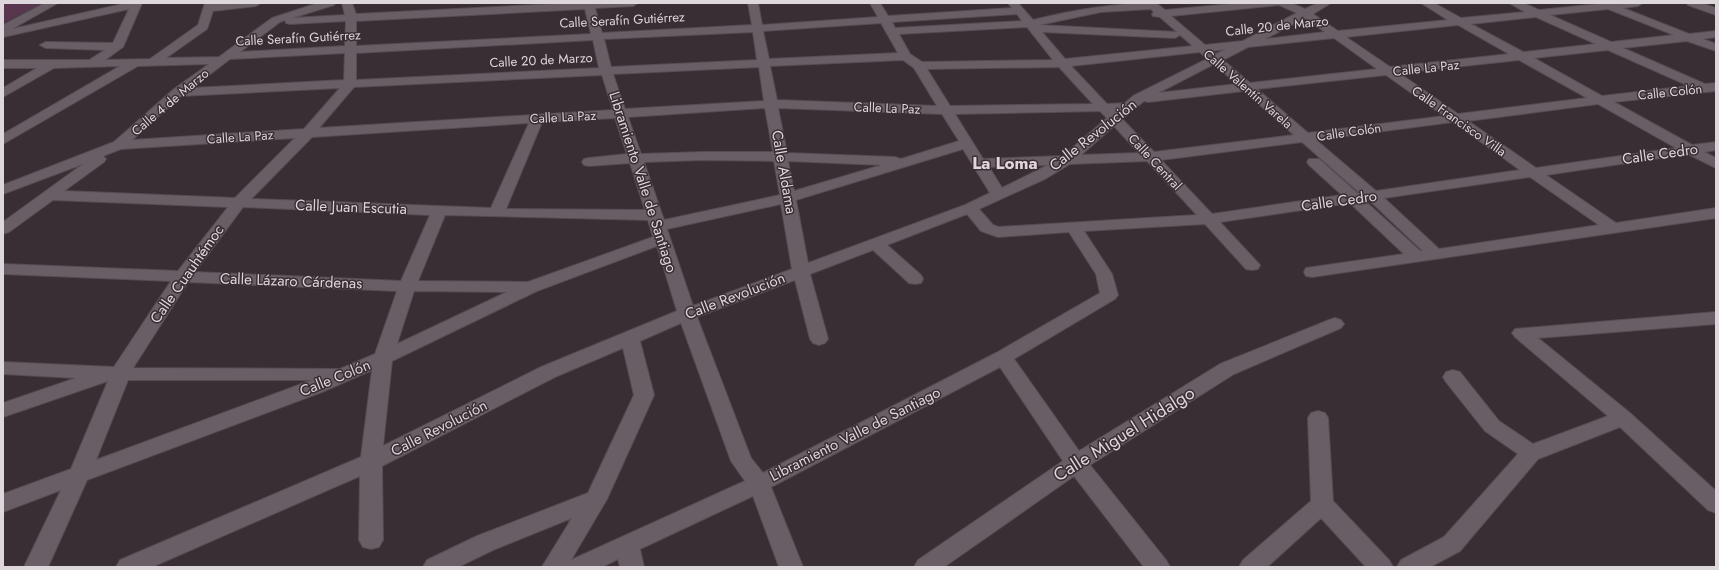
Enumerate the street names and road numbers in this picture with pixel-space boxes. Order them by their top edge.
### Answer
street label: Calle Serafín Gutiérrez [559,7,685,33]
street label: Calle 20 de Marzo [1225,11,1329,41]
street label: Calle Serafín Gutiérrez [235,25,361,51]
street label: Calle Valentín Varela [1199,45,1297,133]
street label: Calle 20 de Marzo [489,48,593,72]
street label: Calle La Paz [1392,55,1460,81]
street label: Calle 4 de Marzo [127,64,213,140]
street label: Calle Colón [1637,79,1703,105]
street label: Calle Francisco Villa [1408,81,1510,161]
street label: Libramiento Valle de Santiago [603,89,683,275]
street label: Calle Revolución [1045,94,1141,176]
street label: Calle La Paz [853,97,921,119]
street label: Calle La Paz [529,106,597,128]
street label: Calle Colón [1316,118,1382,146]
street label: Calle La Paz [206,125,274,149]
street label: Calle Aldama [766,128,802,216]
street label: Calle Central [1124,130,1186,194]
street label: Calle Cedro [1621,138,1699,170]
street label: Calle Cedro [1300,185,1378,217]
street label: Calle Juan Escutia [295,194,407,220]
street label: Calle Cuauhtémoc [145,220,229,328]
street label: Calle Revolución [682,267,788,325]
street label: Calle Lázaro Cárdenas [219,268,363,294]
street label: Calle Colón [296,354,374,402]
street label: Calle Miguel Hidalgo [1048,380,1200,488]
street label: Libramiento Valle de Santiago [766,381,944,487]
street label: Calle Revolución [387,394,491,462]

